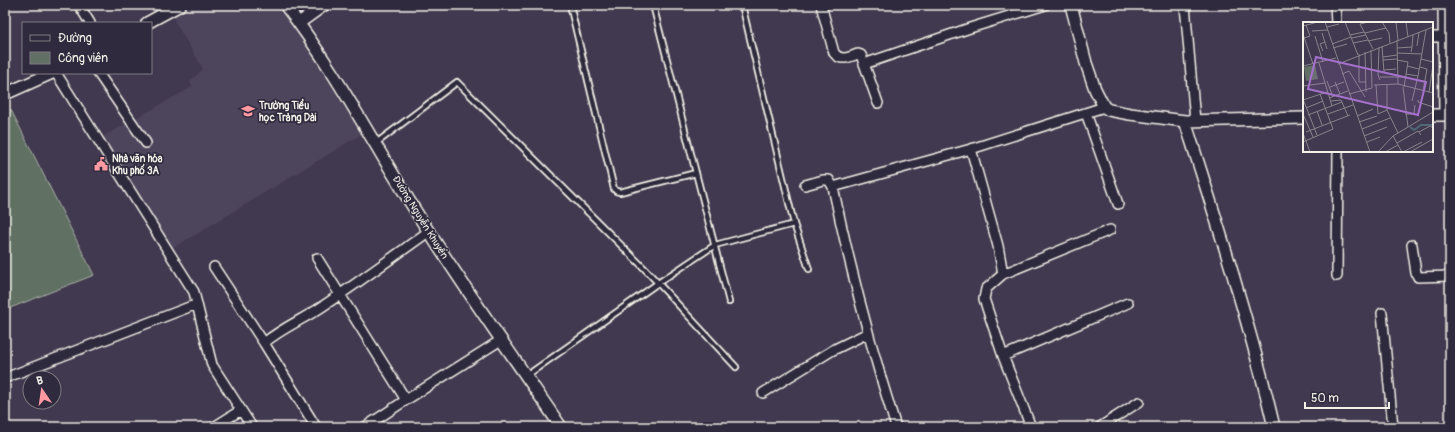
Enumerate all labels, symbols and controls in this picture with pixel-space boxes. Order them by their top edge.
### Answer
legend [22,22,152,74]
inset map [1303,22,1433,152]
text: Đường [58,31,92,46]
text: Công viên [58,51,108,66]
place label: Trường Tiểu học Trảng Dài [258,98,317,124]
school or university icon: Trường Tiểu học Trảng Dài [240,103,256,119]
place label: Nhà văn hóa Khu phố 3A [112,153,163,177]
public building icon: Nhà văn hóa Khu phố 3A [93,156,109,172]
street label: Đường Nguyễn Khuyến [390,173,452,262]
north arrow [22,370,62,410]
text: B [35,374,44,388]
scale bar [1305,384,1389,410]
text: 50 m [1311,391,1339,406]

